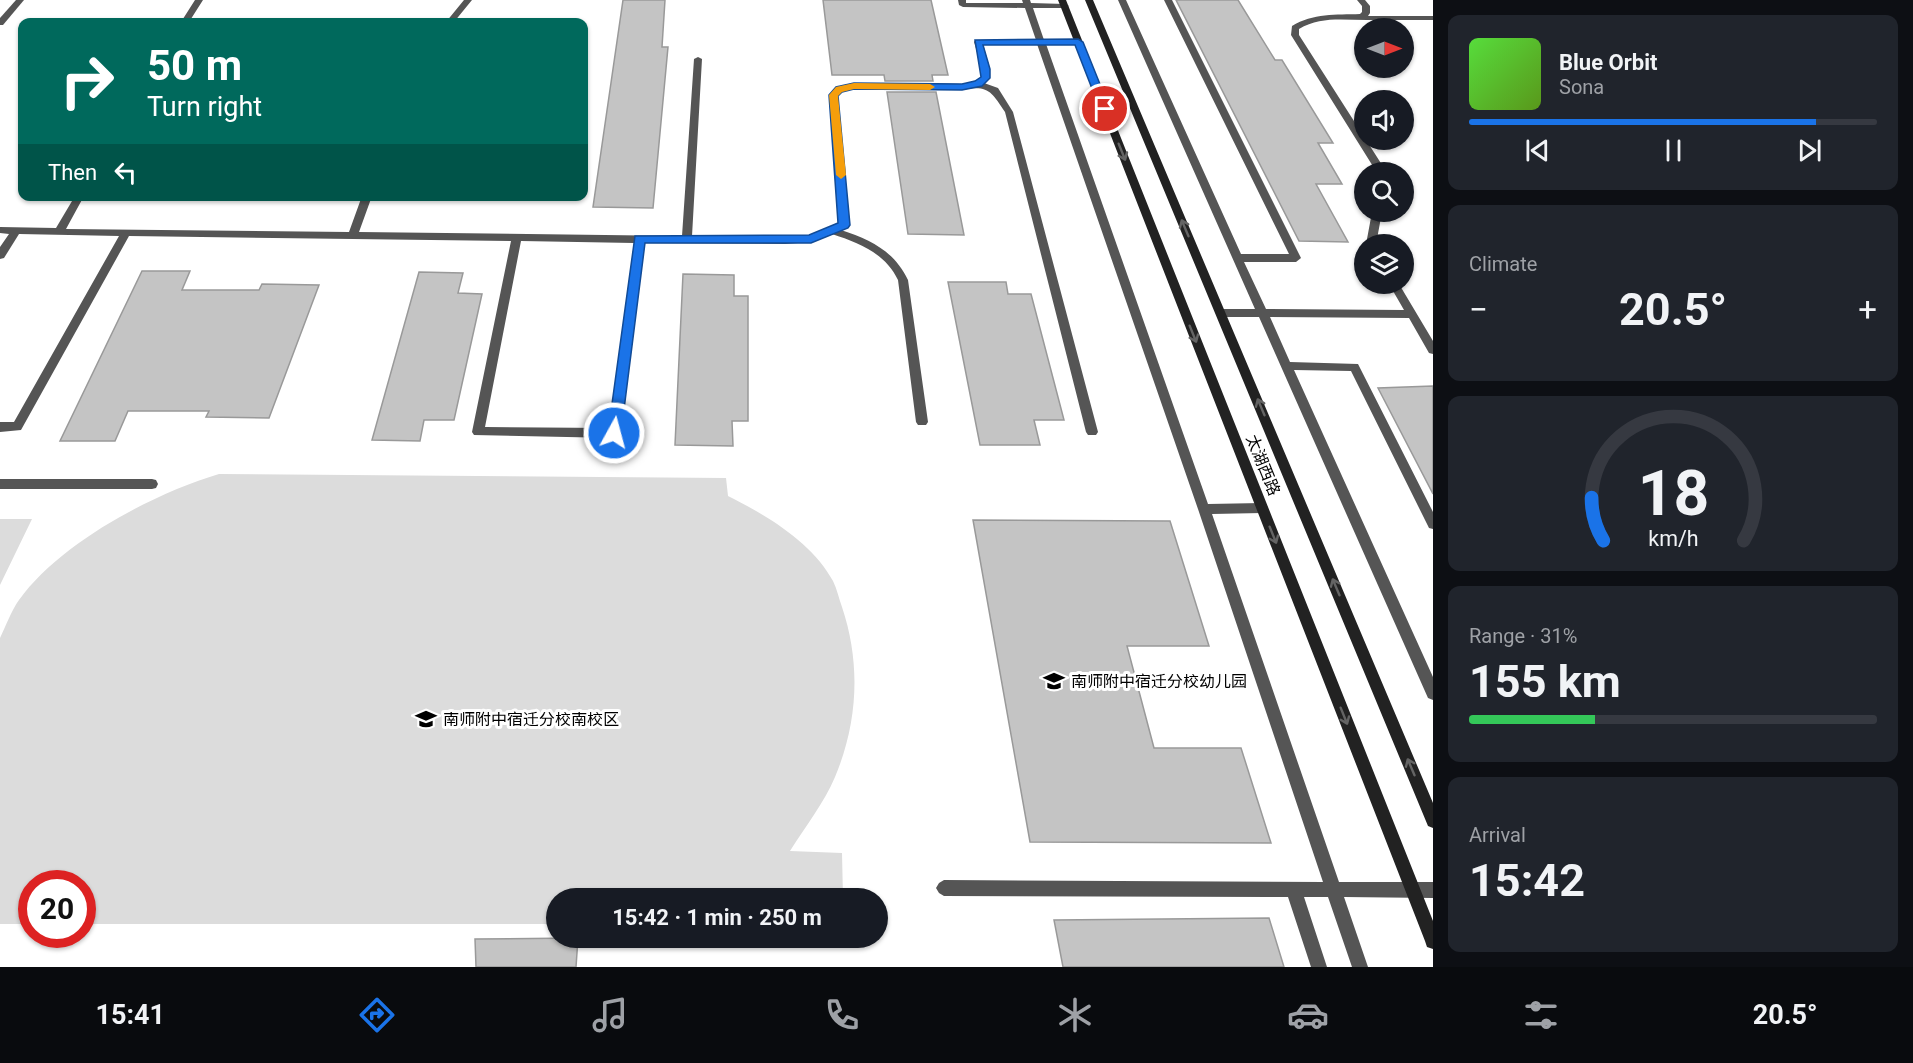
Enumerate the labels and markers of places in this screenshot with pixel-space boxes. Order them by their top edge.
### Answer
pin [1079,83,1130,134]
school or university icon: 南师附中宿迁分校幼儿园 [1042,669,1066,693]
place label: 南师附中宿迁分校幼儿园 [1071,672,1247,691]
school or university icon: 南师附中宿迁分校南校区 [414,707,438,731]
place label: 南师附中宿迁分校南校区 [443,710,619,729]

